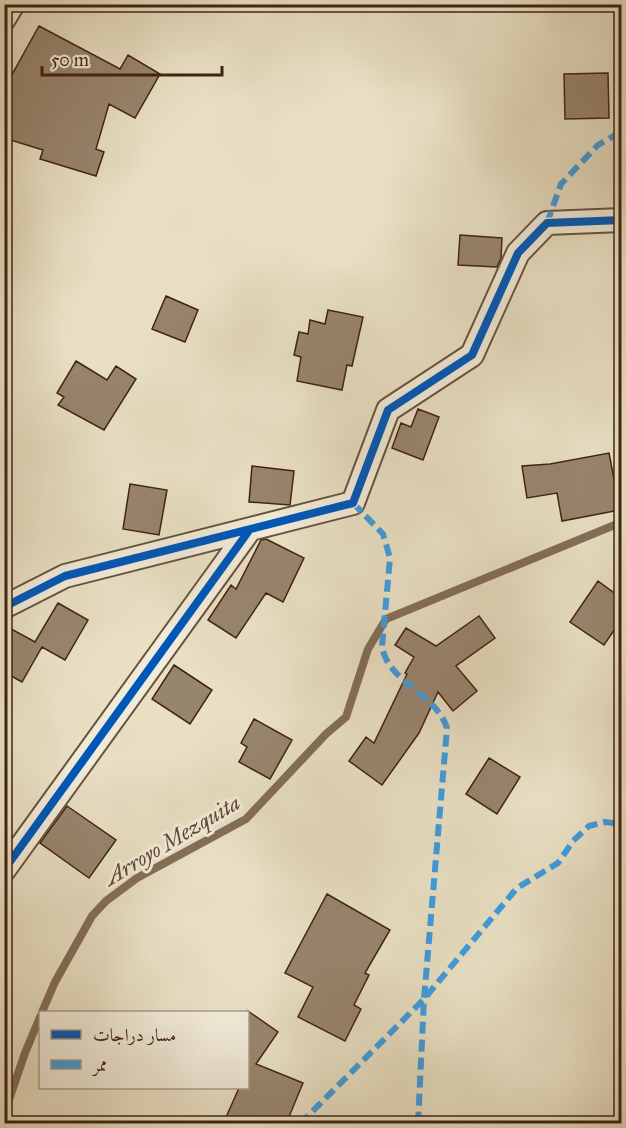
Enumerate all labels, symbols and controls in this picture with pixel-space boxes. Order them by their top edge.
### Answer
scale bar [42,39,222,77]
text: 50 m [51,49,89,71]
water label: Arroyo Mezquita [97,789,245,892]
legend [39,1011,249,1089]
text: مسار دراجات [93,1024,176,1046]
text: ممر [91,1054,107,1077]

